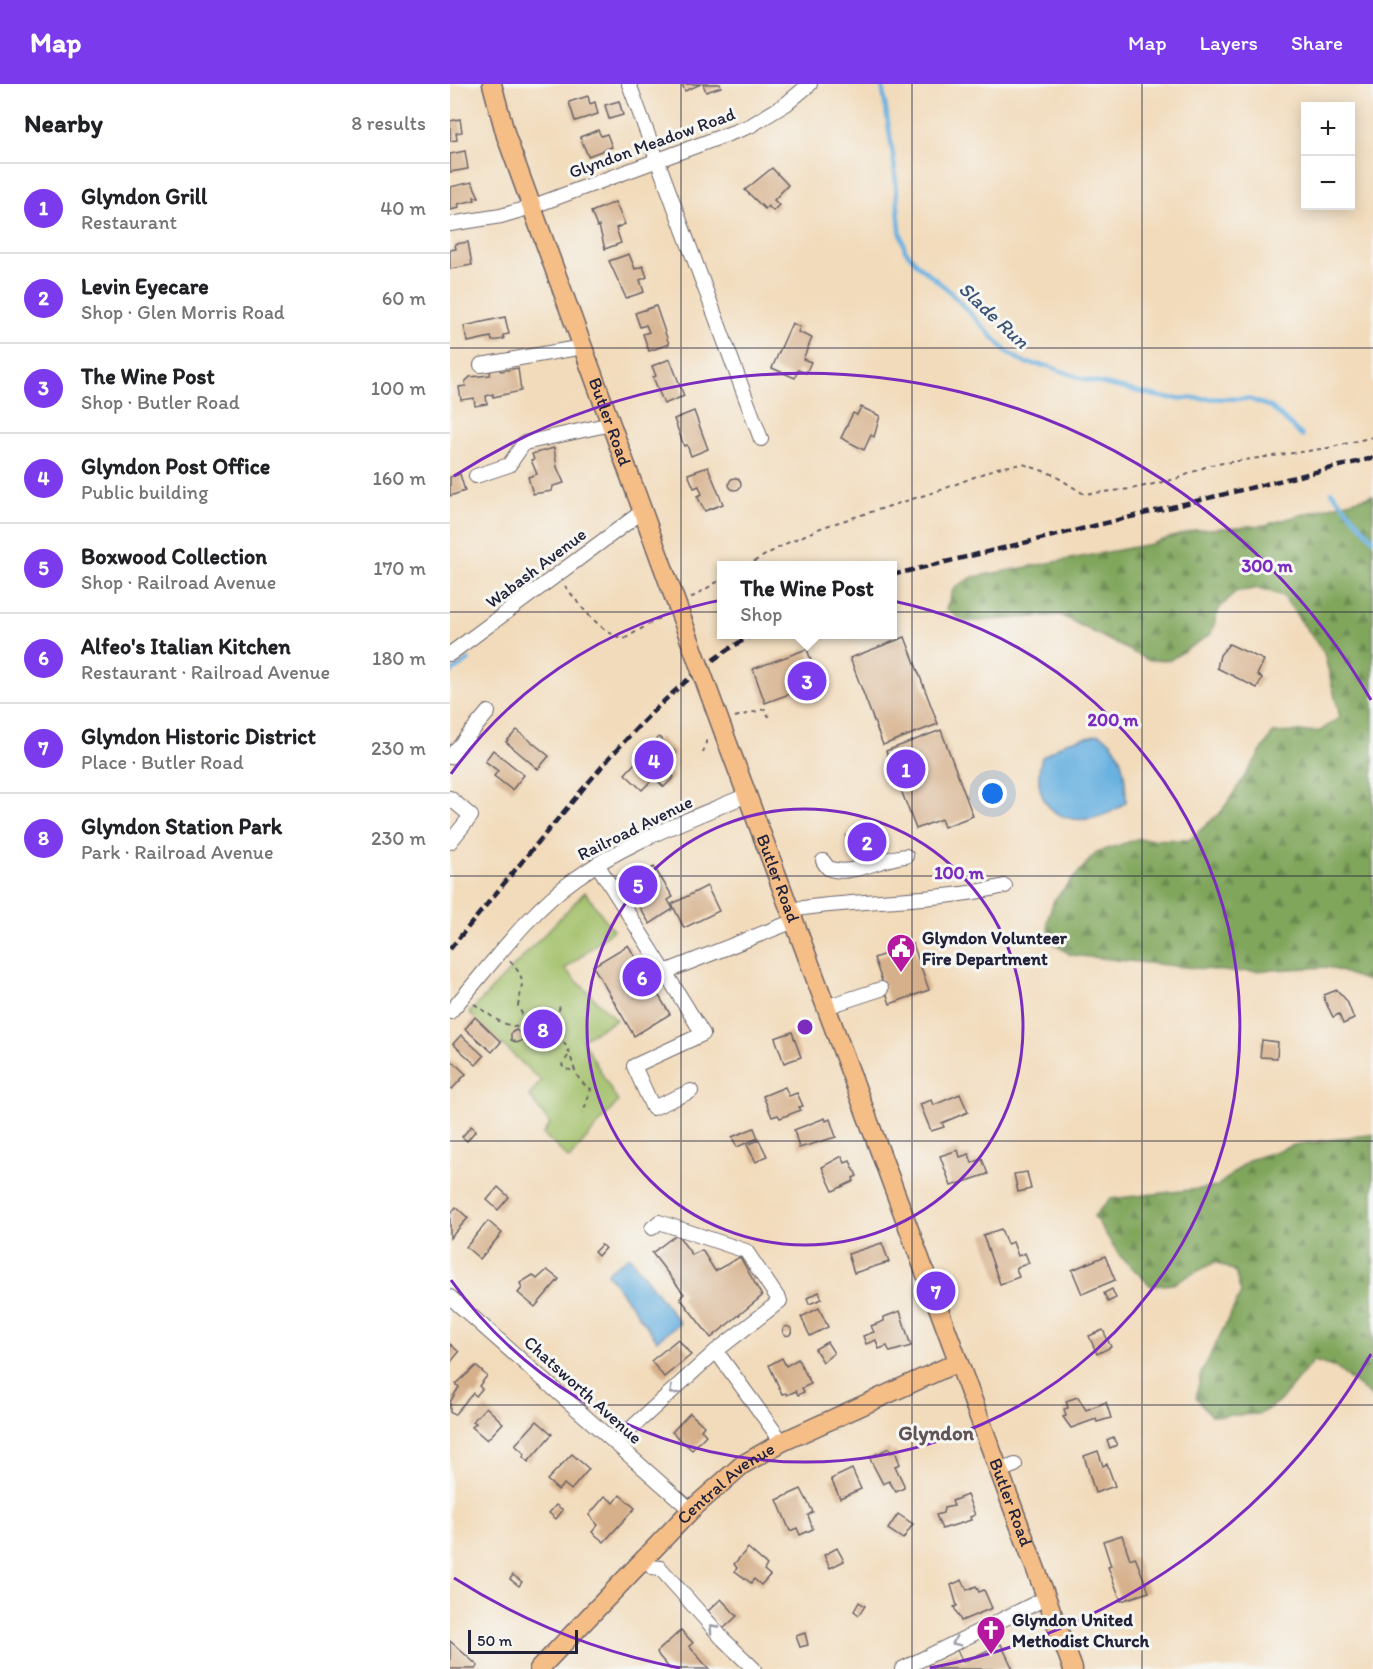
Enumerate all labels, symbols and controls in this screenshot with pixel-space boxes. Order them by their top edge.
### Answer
text: Map [30,25,81,59]
text: Map [1128,30,1167,55]
text: Layers [1200,30,1258,55]
text: Share [1291,30,1343,55]
map controls [1301,102,1355,210]
button: + [1301,102,1355,156]
street label: Glyndon Meadow Road [566,103,738,183]
text: Nearby [24,107,103,139]
text: 8 results [351,111,426,135]
button: − [1301,156,1355,210]
text: Glyndon Grill [81,183,207,210]
text: 1 [39,196,48,220]
text: 40 m [380,196,426,220]
text: Restaurant [81,210,177,234]
text: Levin Eyecare [81,273,209,300]
water label: Slade Run [954,277,1034,354]
text: 2 [38,286,49,310]
text: 60 m [382,286,426,310]
text: Shop · Glen Morris Road [81,300,285,324]
text: The Wine Post [81,363,215,390]
street label: Butler Road [584,375,636,469]
text: 3 [38,376,49,400]
text: 100 m [371,376,426,400]
text: Shop · Butler Road [81,390,240,414]
text: Glyndon Post Office [81,453,270,480]
text: 4 [37,466,50,490]
text: 160 m [373,466,426,490]
text: Public building [81,480,208,504]
street label: Wabash Avenue [481,523,591,613]
text: Boxwood Collection [81,543,267,570]
text: 300 m [1241,555,1293,577]
text: 5 [38,556,49,580]
text: 170 m [373,556,426,580]
popup [717,561,897,639]
text: Shop · Railroad Avenue [81,570,276,594]
text: The Wine Post [740,575,874,602]
text: Shop [740,602,782,626]
text: Alfeo's Italian Kitchen [81,633,291,660]
text: 6 [38,646,49,670]
text: 180 m [372,646,426,670]
pin: 3 [788,658,826,704]
text: Restaurant · Railroad Avenue [81,660,330,684]
text: 200 m [1088,709,1139,731]
text: Glyndon Historic District [81,723,316,750]
text: 7 [39,736,48,760]
text: 230 m [371,736,426,760]
pin: 4 [634,738,674,782]
pin: 1 [886,746,926,792]
text: Place · Butler Road [81,750,244,774]
your location [978,779,1007,808]
street label: Railroad Avenue [574,791,696,865]
text: Glyndon Station Park [81,813,282,840]
pin: 2 [848,820,886,864]
text: 8 [38,826,49,850]
text: 230 m [371,826,426,850]
street label: Butler Road [752,831,805,926]
text: Park · Railroad Avenue [81,840,274,864]
pin: 5 [618,862,657,908]
text: 100 m [934,862,985,884]
place label: Glyndon Volunteer Fire Department [922,927,1068,970]
public building icon: Glyndon Volunteer Fire Department [885,932,917,974]
pin: 6 [622,954,662,1000]
pin: 8 [524,1006,562,1052]
centre of rings [795,1017,815,1037]
pin: 7 [916,1268,956,1314]
street label: Chatsworth Avenue [519,1331,647,1449]
one-way arrow [669,1384,680,1395]
district label: Glyndon [898,1420,975,1446]
street label: Central Avenue [672,1438,779,1529]
street label: Butler Road [984,1455,1037,1550]
place label: Glyndon United Methodist Church [1012,1609,1149,1652]
church icon: Glyndon United Methodist Church [975,1614,1007,1656]
one-way arrow [709,1624,720,1635]
scale bar [468,1627,578,1654]
text: 50 m [477,1631,512,1650]
one-way arrow [951,1635,962,1647]

